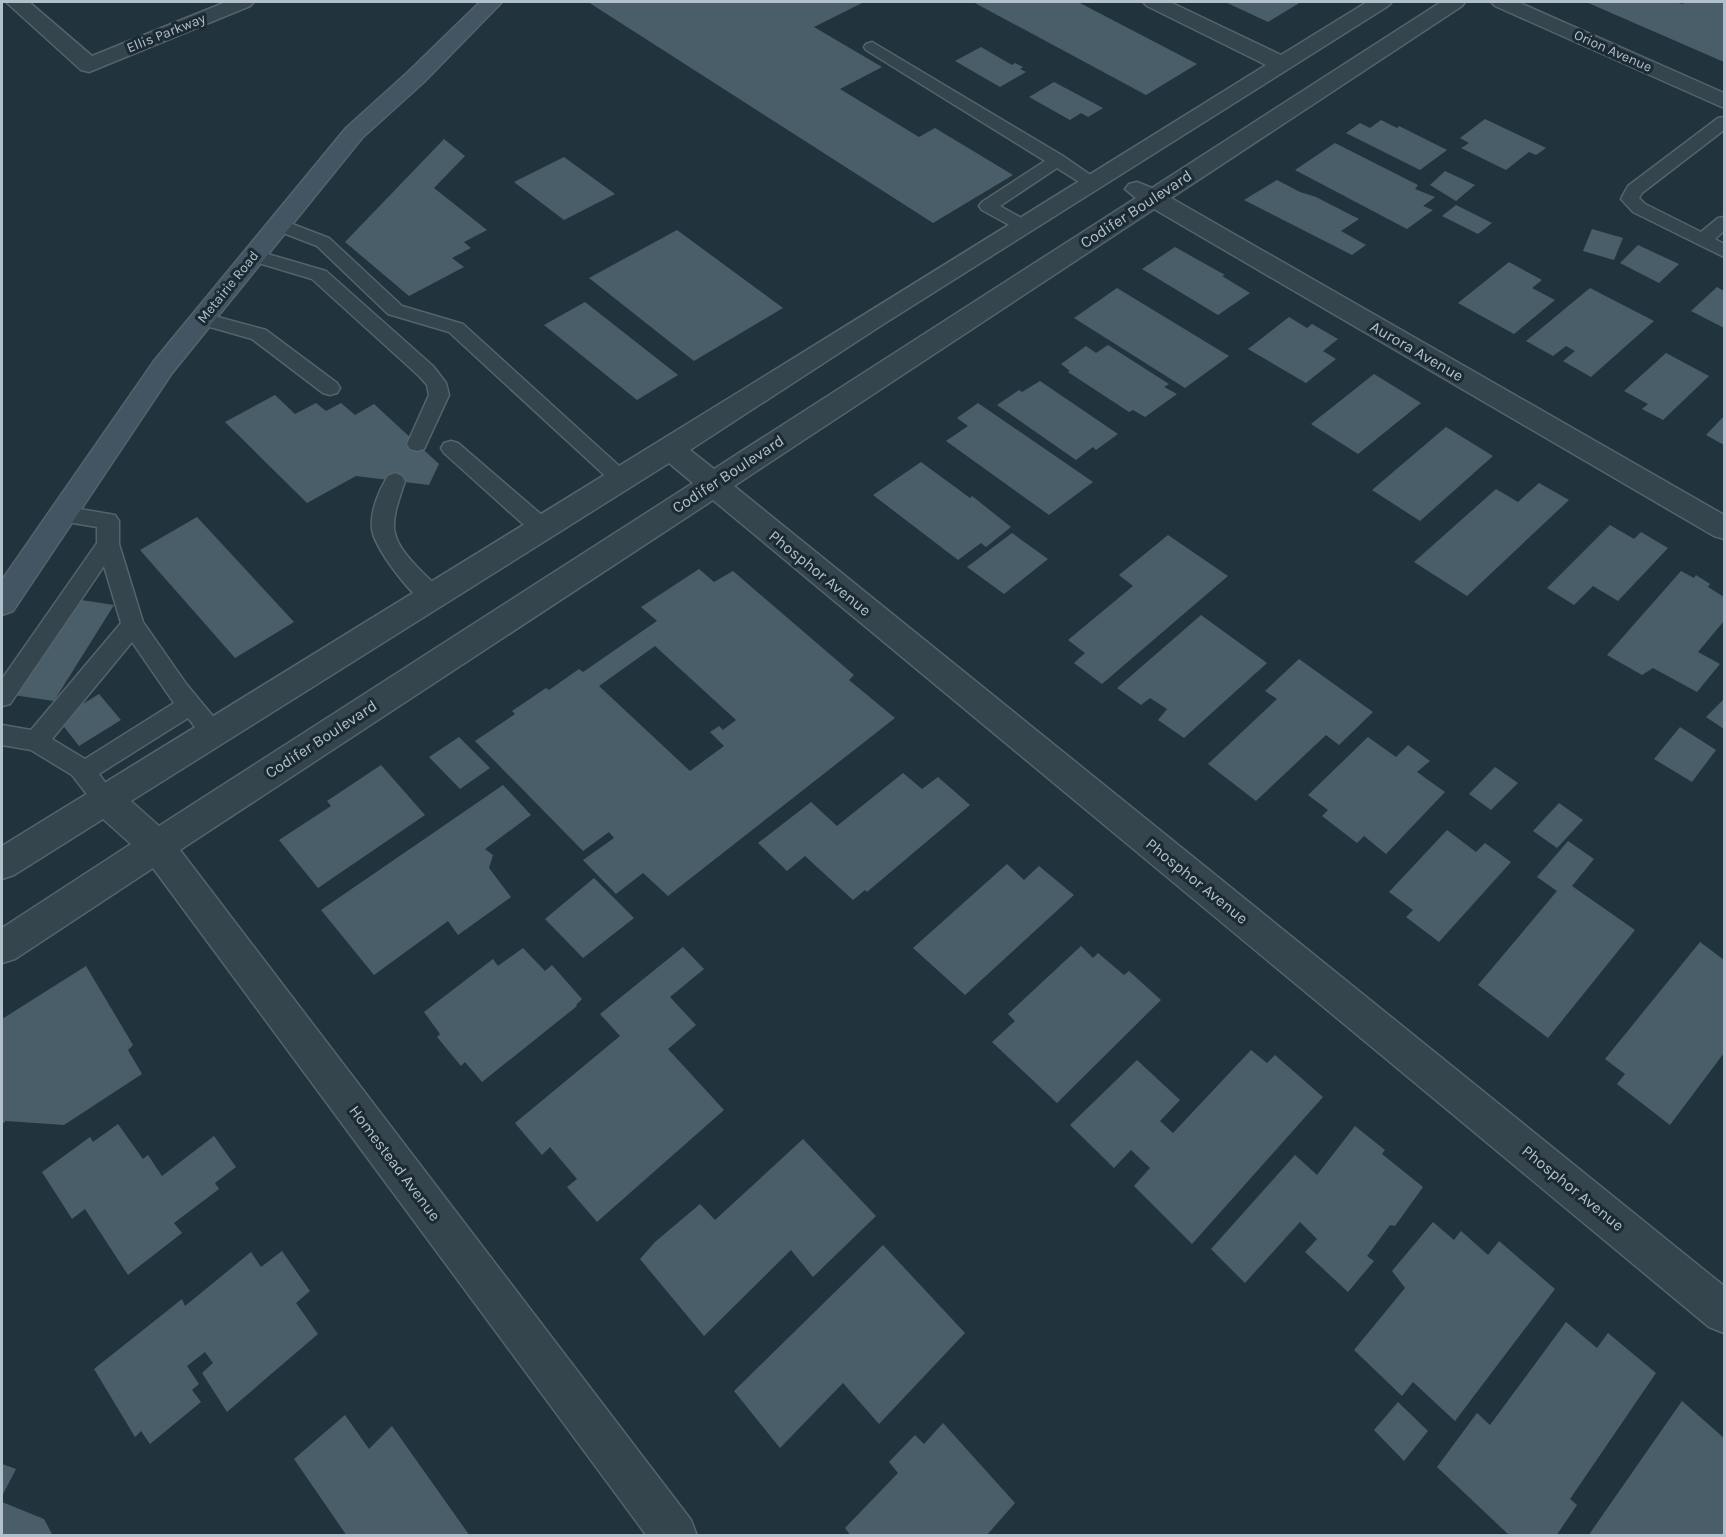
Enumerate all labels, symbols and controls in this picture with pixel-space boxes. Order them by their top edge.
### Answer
street label: Ellis Parkway [124,9,208,56]
street label: Orion Avenue [1571,26,1655,76]
street label: Codifer Boulevard [1077,166,1195,252]
street label: Metairie Road [194,247,262,327]
street label: Aurora Avenue [1367,317,1467,385]
street label: Codifer Boulevard [669,431,787,517]
street label: Phosphor Avenue [765,526,875,620]
street label: Codifer Boulevard [262,696,380,782]
street label: Phosphor Avenue [1142,834,1252,928]
street label: Homestead Avenue [345,1101,445,1225]
street label: Phosphor Avenue [1518,1141,1628,1235]

